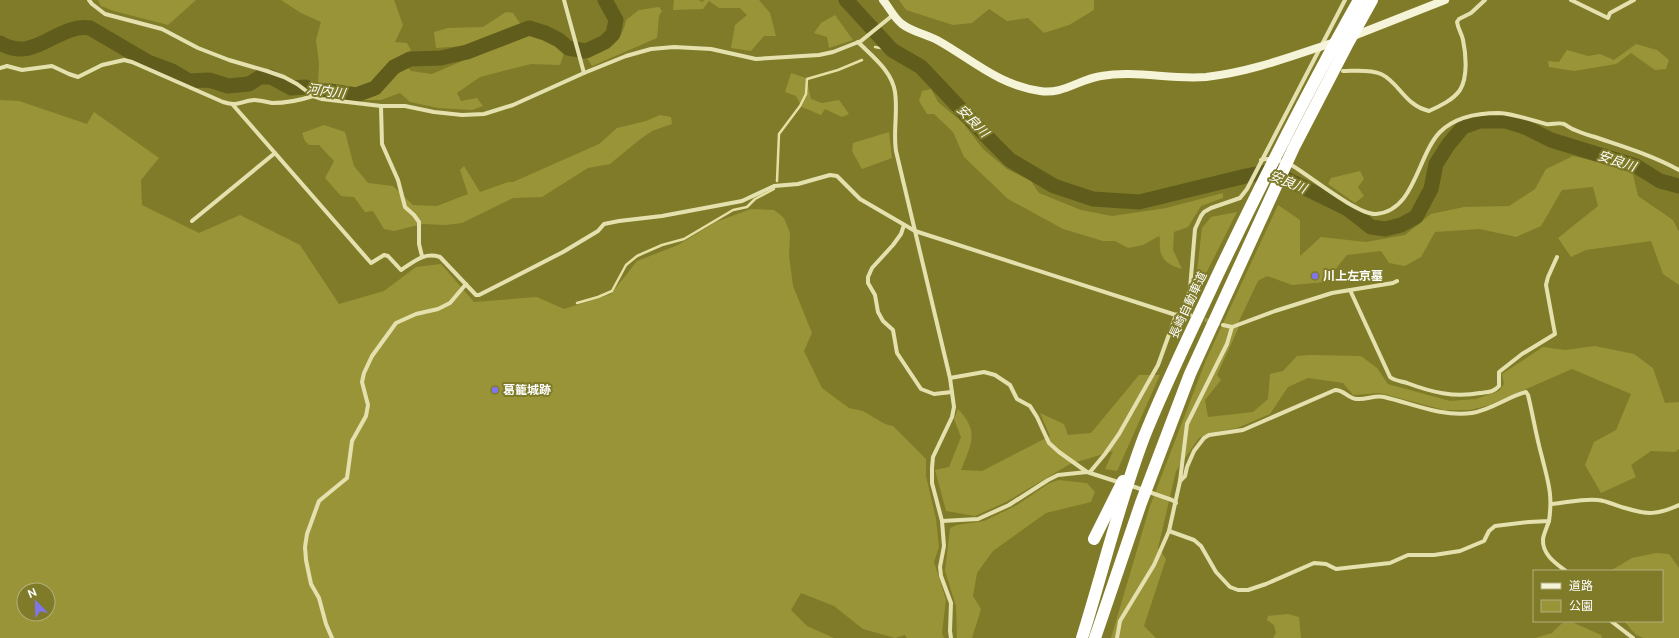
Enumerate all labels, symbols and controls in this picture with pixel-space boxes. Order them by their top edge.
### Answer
water label: 河内川 [306,81,348,101]
water label: 安良川 [954,102,993,142]
water label: 安良川 [1596,148,1640,175]
water label: 安良川 [1267,168,1311,197]
street label: 長崎自動車道 [1166,269,1210,341]
place label: 川上左京墓 [1323,269,1383,283]
marker: 川上左京墓 [1310,271,1320,281]
place label: 葛籠城跡 [503,383,551,397]
marker: 葛籠城跡 [490,385,500,395]
legend [1533,570,1663,622]
text: 道路 [1569,579,1593,593]
north arrow [16,582,56,622]
text: N [26,586,38,600]
text: 公園 [1569,599,1593,613]

